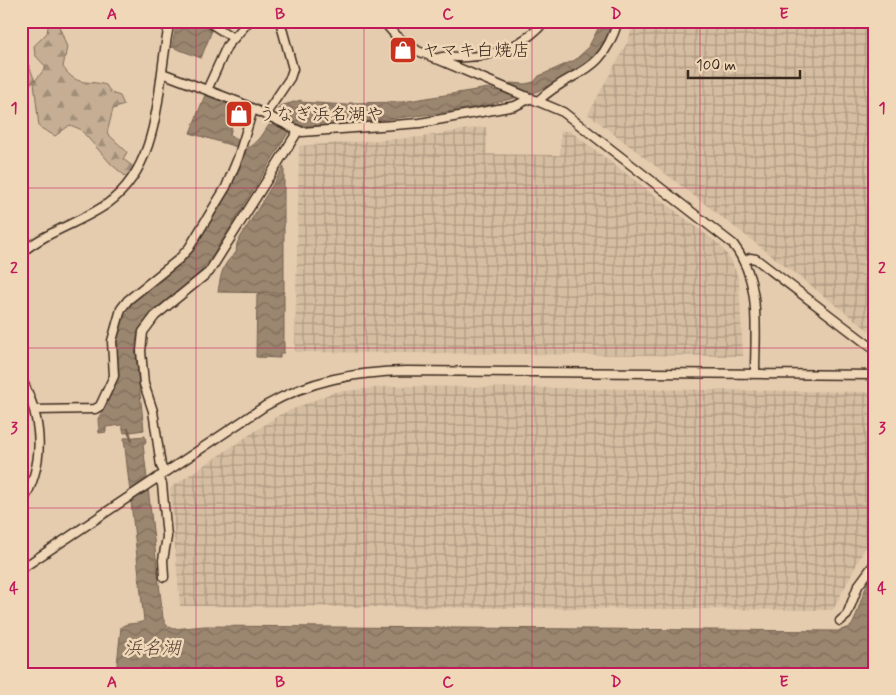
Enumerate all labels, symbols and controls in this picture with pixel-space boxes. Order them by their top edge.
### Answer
text: A [107,4,117,25]
text: B [275,4,285,25]
text: C [442,4,454,25]
text: D [610,4,622,25]
text: E [779,4,789,25]
shop icon: ヤマキ白焼店 [388,35,418,65]
place label: ヤマキ白焼店 [422,39,530,63]
scale bar [688,48,801,80]
text: 100 m [696,56,736,76]
text: 1 [10,98,18,119]
text: 1 [878,98,886,119]
shop icon: うなぎ浜名湖や [224,99,254,129]
place label: うなぎ浜名湖や [258,103,384,127]
text: 2 [10,258,18,279]
text: 2 [878,258,886,279]
text: 3 [10,418,18,439]
text: 3 [878,418,886,439]
text: 4 [9,578,19,599]
text: 4 [877,578,887,599]
water label: 浜名湖 [123,636,182,661]
text: A [107,672,117,693]
text: B [275,672,285,693]
text: C [442,672,454,693]
text: D [610,672,622,693]
text: E [779,672,789,693]

